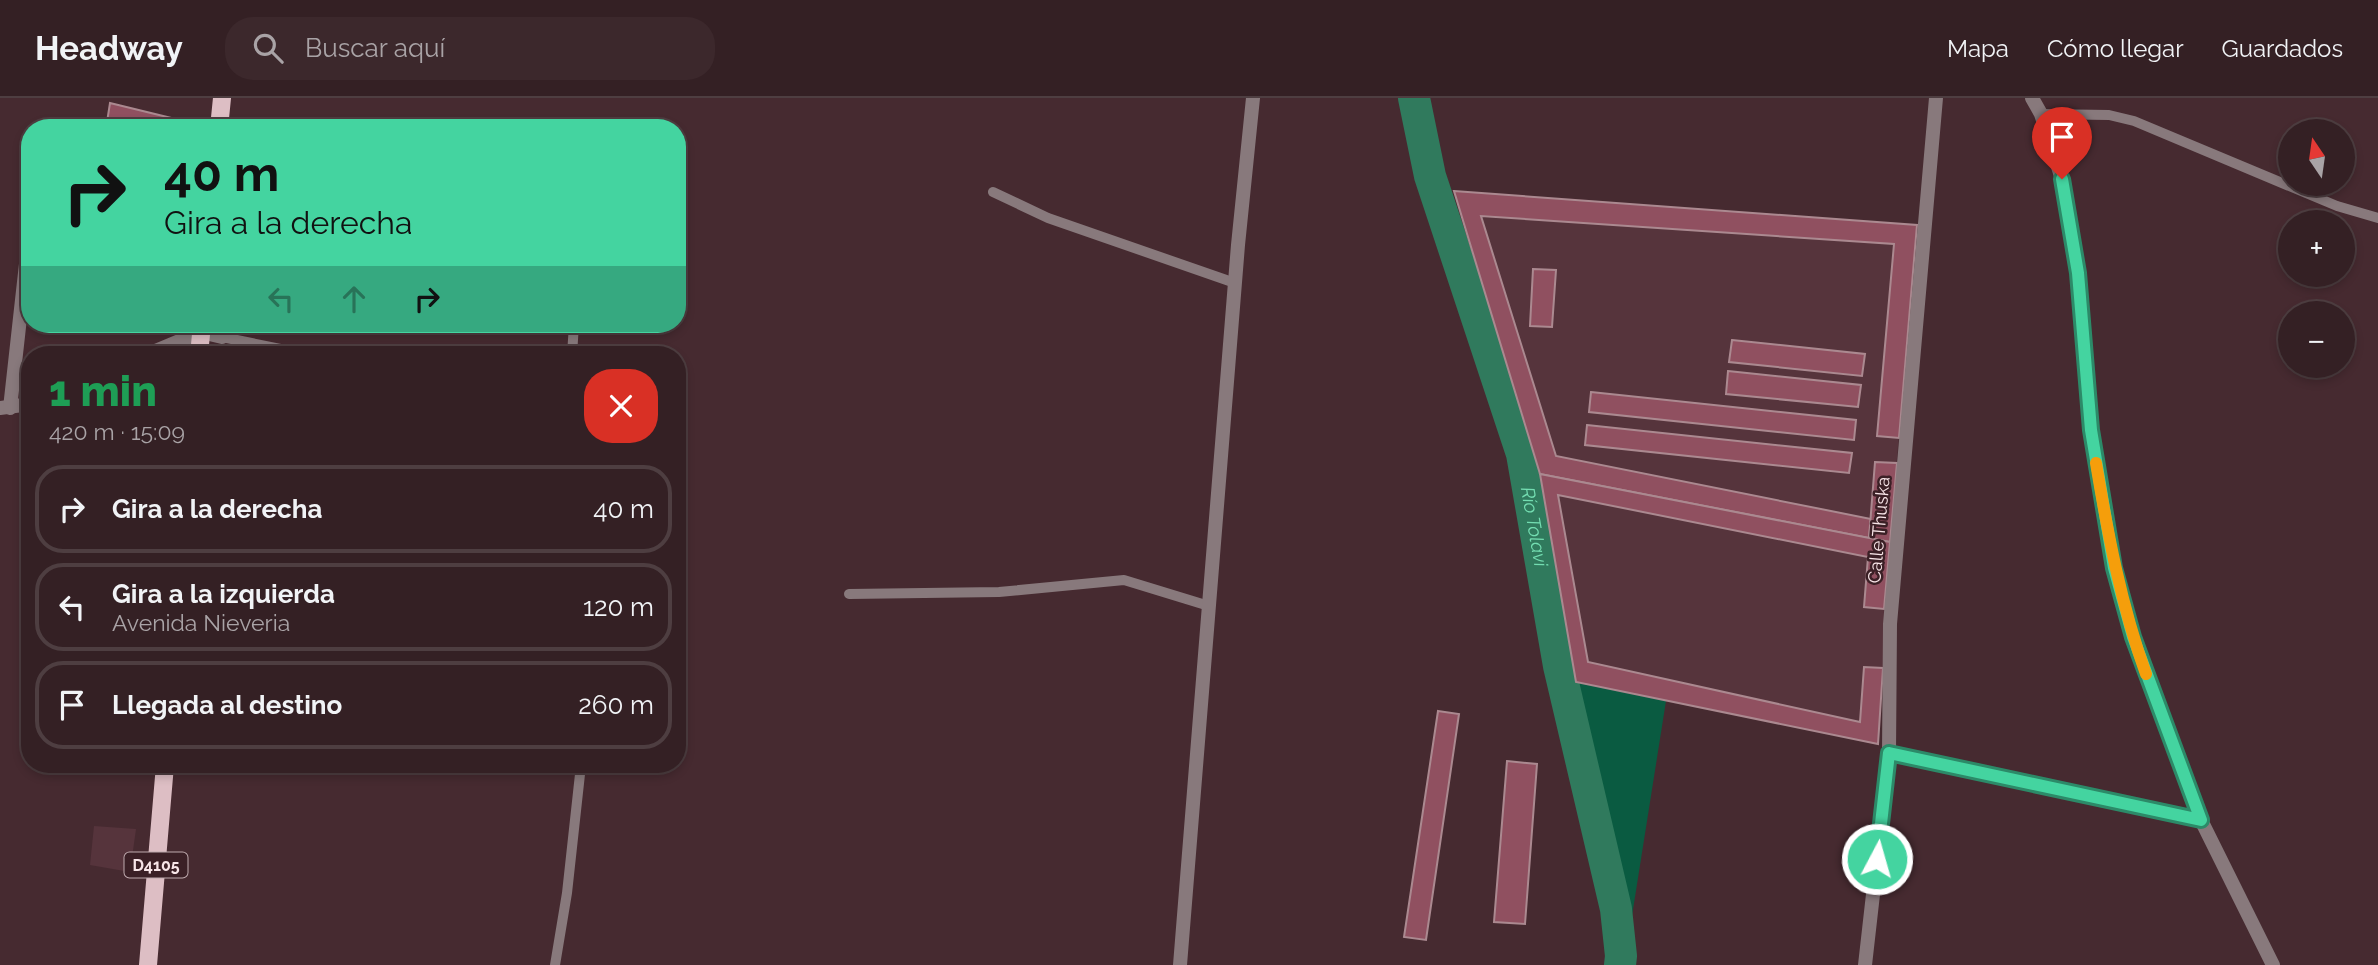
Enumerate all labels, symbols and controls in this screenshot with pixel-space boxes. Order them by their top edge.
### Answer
search box [225,17,715,80]
text: Headway [35,29,183,68]
icon: search [249,29,287,67]
text: Buscar aquí [305,33,445,63]
text: Mapa [1947,34,2009,63]
text: Cómo llegar [2047,34,2184,63]
text: Guardados [2222,34,2343,63]
pin [2032,107,2092,179]
icon: arrive [2043,118,2081,156]
north arrow [2278,119,2356,196]
map controls [2278,119,2355,378]
text: 40 m [164,145,279,202]
icon: right [49,147,140,238]
text: Gira a la derecha [164,204,412,241]
button: + [2278,210,2355,287]
icon: left [262,280,300,318]
icon: ahead [335,280,373,318]
icon: right [408,280,446,318]
button: − [2278,301,2355,378]
text: 1 min [49,367,157,416]
button: close [584,369,658,443]
text: 420 m · 15:09 [49,418,185,445]
street label: Calle Thuska [1863,476,1894,584]
water label: Río Tolavi [1517,485,1553,569]
icon: right [53,490,91,528]
text: Gira a la derecha [112,494,322,524]
text: 40 m [593,494,654,524]
text: Gira a la izquierda [112,579,335,609]
icon: left [53,588,91,626]
text: 120 m [583,592,654,622]
text: Avenida Nieveria [112,609,290,636]
icon: arrive [53,686,91,724]
text: Llegada al destino [112,690,342,720]
text: 260 m [578,690,654,720]
position arrow [1840,822,1914,896]
road number: D4105 [124,852,188,878]

